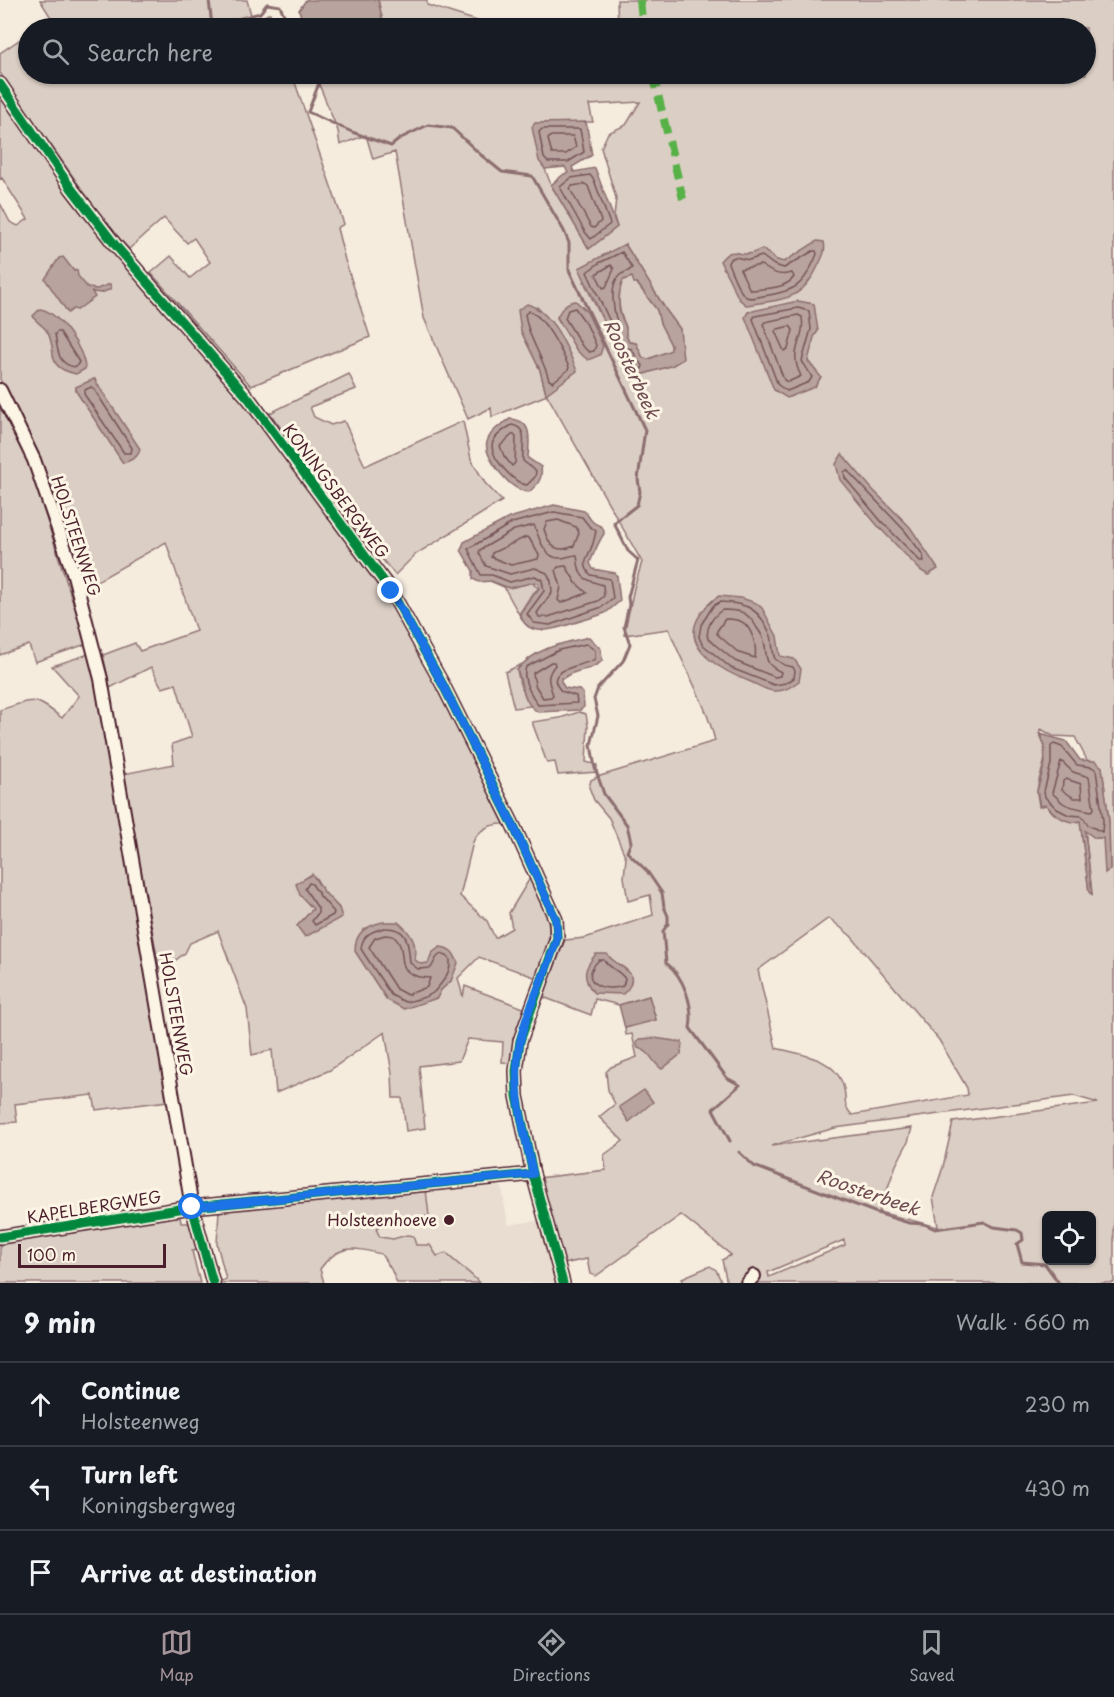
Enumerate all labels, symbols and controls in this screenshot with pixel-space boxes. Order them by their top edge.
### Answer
search box [18,18,1096,84]
icon: search [39,35,72,68]
text: Search here [87,35,213,68]
water label: Roosterbeek [597,314,668,424]
street label: KONINGSBERGWEG [278,418,395,563]
street label: HOLSTEENWEG [46,472,108,599]
route end [377,577,403,603]
street label: HOLSTEENWEG [154,950,200,1078]
water label: Roosterbeek [813,1161,925,1222]
street label: KAPELBERGWEG [25,1184,163,1228]
route start [178,1193,204,1219]
place label: Holsteenhoeve [327,1207,437,1231]
map controls [1042,1211,1096,1265]
button: locate [1042,1211,1096,1265]
marker: Holsteenhoeve [442,1213,456,1227]
scale bar [18,1241,166,1268]
text: 100 m [27,1242,76,1266]
text: 9 min [24,1303,96,1342]
text: Walk · 660 m [956,1307,1090,1337]
text: Continue [81,1373,180,1406]
icon: ahead [24,1388,57,1421]
text: 230 m [1025,1389,1090,1419]
text: Holsteenweg [81,1406,200,1436]
text: Turn left [81,1457,178,1490]
icon: left [24,1472,57,1505]
text: 430 m [1025,1473,1090,1503]
text: Koningsbergweg [81,1490,236,1520]
icon: arrive [24,1556,57,1589]
text: Arrive at destination [81,1556,317,1589]
tab: Map [159,1626,194,1686]
tab: Directions [512,1626,590,1686]
tab: Saved [909,1626,955,1686]

